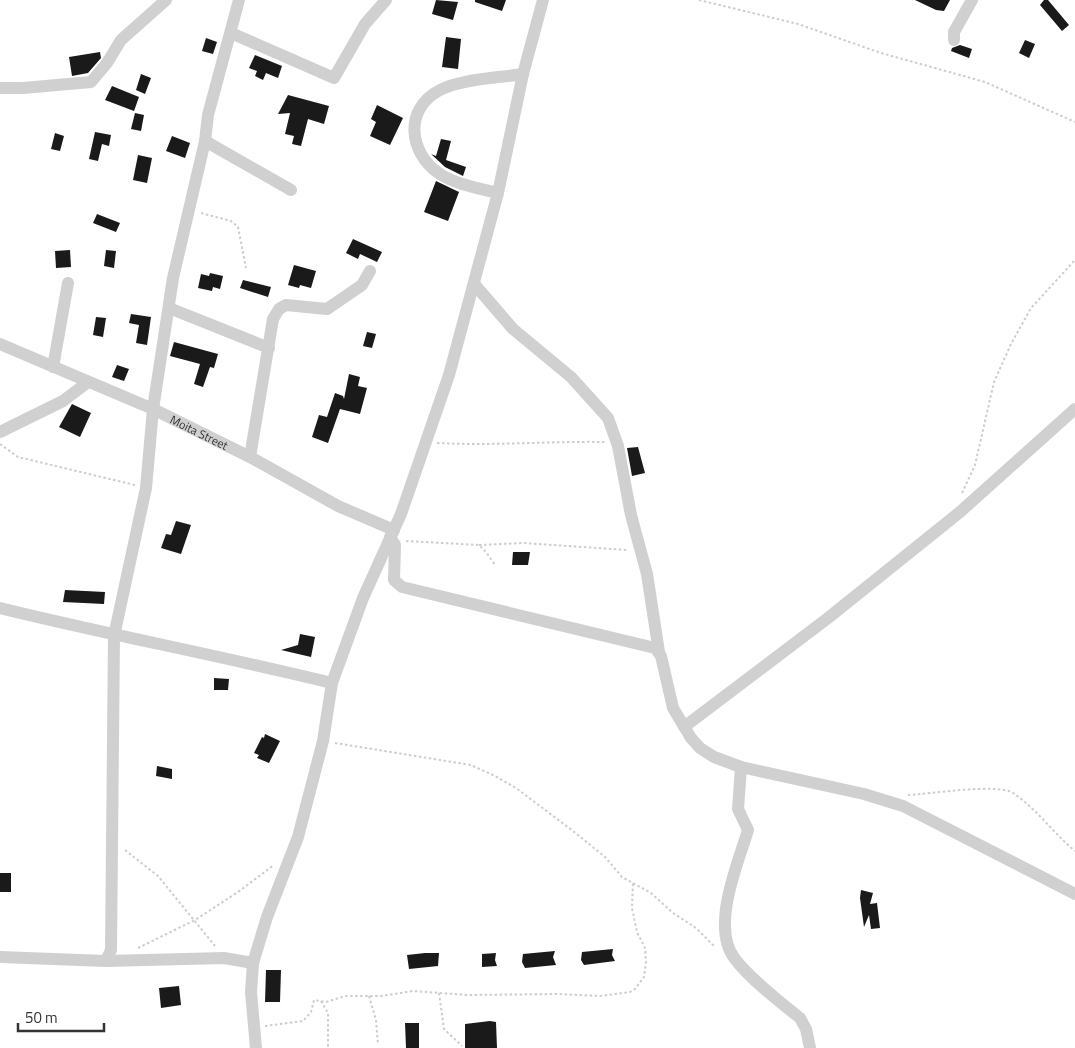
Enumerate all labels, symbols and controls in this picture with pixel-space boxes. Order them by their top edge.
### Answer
street label: Moita Street [167,410,232,455]
scale bar [18,1000,104,1032]
text: 50 m [25,1006,58,1029]

